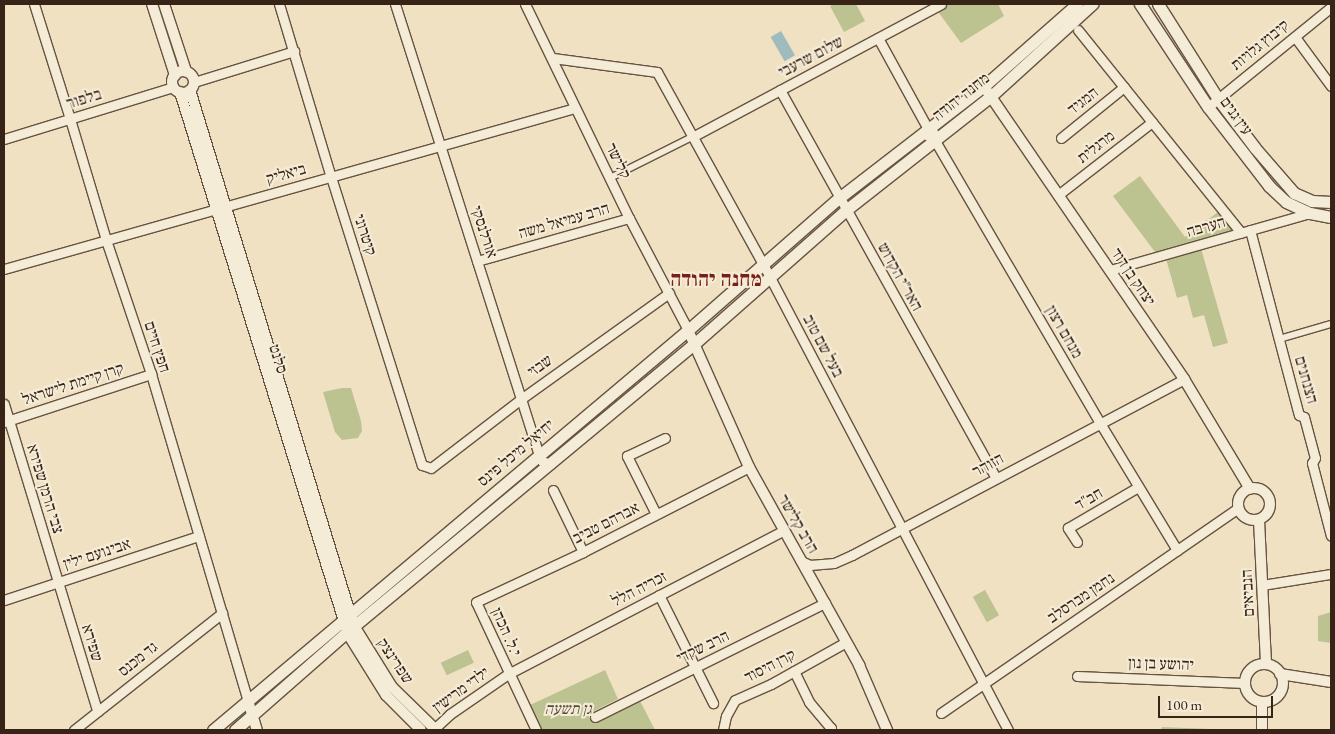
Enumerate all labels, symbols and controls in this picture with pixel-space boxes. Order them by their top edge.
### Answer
street label: קיבוץ גלויות [1227,16,1293,74]
street label: שלום שרעבי [775,32,847,82]
street label: מחנה יהודה [929,69,993,125]
street label: המגיד [1064,83,1102,119]
street label: בלפור [64,85,104,113]
street label: עין גנים [1216,93,1256,139]
street label: מרגלית [1073,126,1119,168]
street label: קלישר [601,140,635,182]
street label: ביאליק [264,159,308,189]
street label: הרב עמיאל משה [516,199,612,243]
street label: אורלנסקי [467,203,501,261]
street label: קיטרוני [349,212,381,258]
street label: הערבה [1184,212,1228,242]
street label: האר"י הקדוש [873,239,927,315]
street label: יצחק בן דוד [1107,245,1159,309]
district label: מחנה יהודה [670,266,762,292]
street label: מנחם רצון [1041,302,1087,362]
street label: בעל שם טוב [798,311,848,381]
street label: חפץ חיים [140,319,174,375]
street label: סלנט [264,342,292,376]
street label: שבזי [524,351,556,381]
street label: הצנחנים [1290,354,1322,406]
street label: קרן קיימת לישראל [20,359,126,409]
street label: יחיאל מיכל פינס [474,415,558,491]
street label: צבי הרמן שפירא [22,442,68,536]
street label: הזוהר [969,449,1007,481]
street label: חב"ד [1072,483,1106,515]
street label: הרב קלישר [774,491,822,557]
street label: אברהם טביב [569,498,643,548]
street label: אבינועם ילין [61,534,133,574]
street label: זכריה הלל [608,567,670,611]
street label: נחמן מברסלב [1044,568,1118,628]
street label: הנביאים [1237,569,1259,617]
street label: י.ל. הכהן [487,605,525,659]
street label: שפירא [77,622,107,664]
street label: הרב שקדי [673,626,733,668]
street label: שפרינצק [373,635,417,687]
street label: גד מכנס [114,637,162,681]
street label: קרן היסוד [741,645,799,687]
street label: יהושע בן נון [1128,653,1194,675]
street label: ילדי מרישין [429,663,493,717]
scale bar [1160,686,1275,718]
text: 100 m [1166,695,1202,714]
park label: גן תשעה [544,699,592,719]

